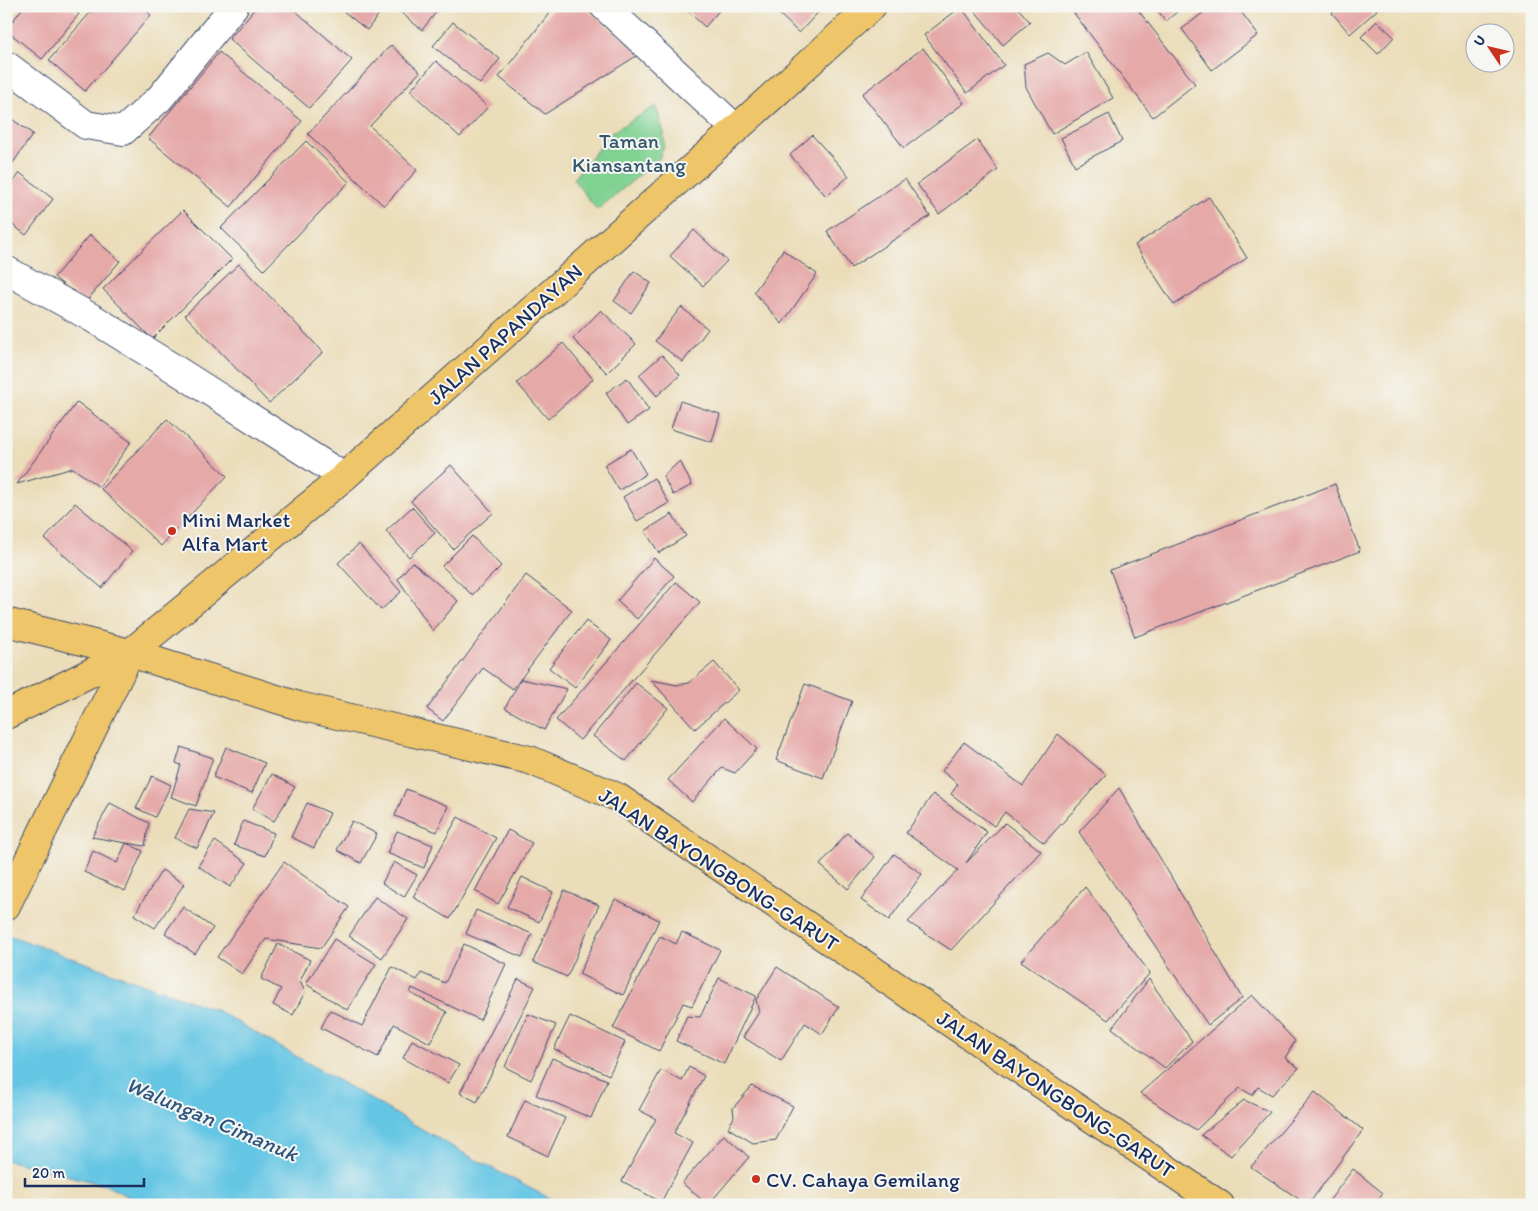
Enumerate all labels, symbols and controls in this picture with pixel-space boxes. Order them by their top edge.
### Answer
north arrow [1466,22,1516,72]
text: U [1470,32,1489,50]
park label: Taman Kiansantang [572,128,686,177]
street label: JALAN PAPANDAYAN [423,258,587,410]
place label: Mini Market Alfa Mart [182,507,290,556]
marker: Mini Market Alfa Mart [166,525,178,537]
street label: JALAN BAYONGBONG-GARUT [594,782,844,956]
street label: JALAN BAYONGBONG-GARUT [932,1005,1180,1183]
water label: Walungan Cimanuk [122,1071,303,1168]
scale bar [25,1156,144,1188]
text: 20 m [32,1164,66,1182]
place label: CV. Cahaya Gemilang [766,1167,960,1192]
marker: CV. Cahaya Gemilang [750,1173,762,1185]

